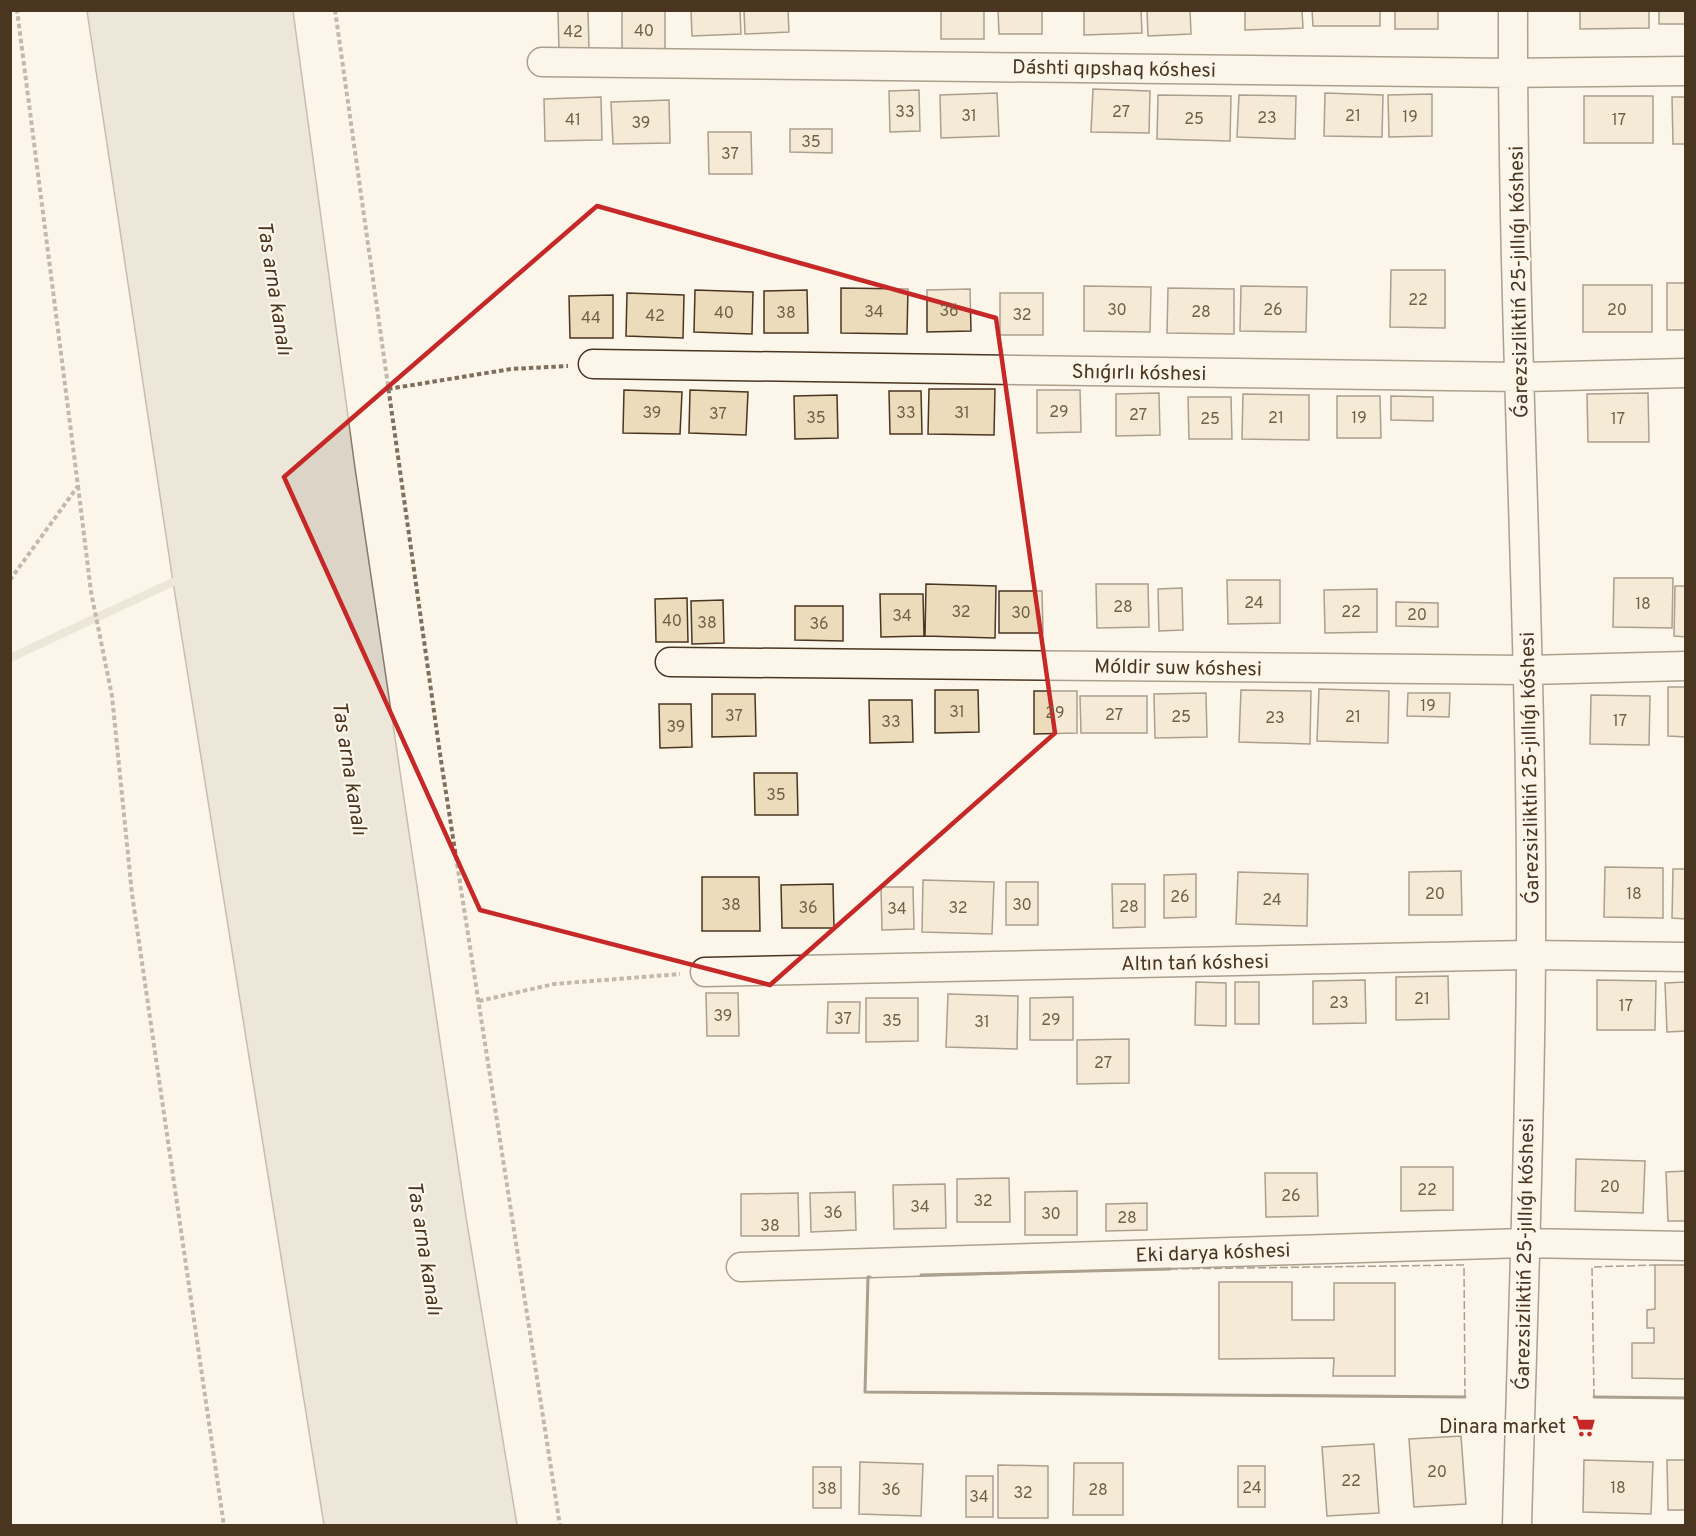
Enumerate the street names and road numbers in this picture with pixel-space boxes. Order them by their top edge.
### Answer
street label: Dáshti qıpshaq kóshesi [1012,55,1216,85]
street label: Ǵarezsizliktiń 25-jıllıǵı kóshesi [1503,146,1535,418]
street label: Shıǵırlı kóshesi [1071,360,1207,388]
street label: Ǵarezsizliktiń 25-jıllıǵı kóshesi [1514,632,1546,904]
street label: Móldir suw kóshesi [1094,655,1262,683]
street label: Altın tań kóshesi [1121,950,1269,978]
street label: Ǵarezsizliktiń 25-jıllıǵı kóshesi [1509,1118,1541,1390]
street label: Eki darya kóshesi [1135,1238,1291,1270]

